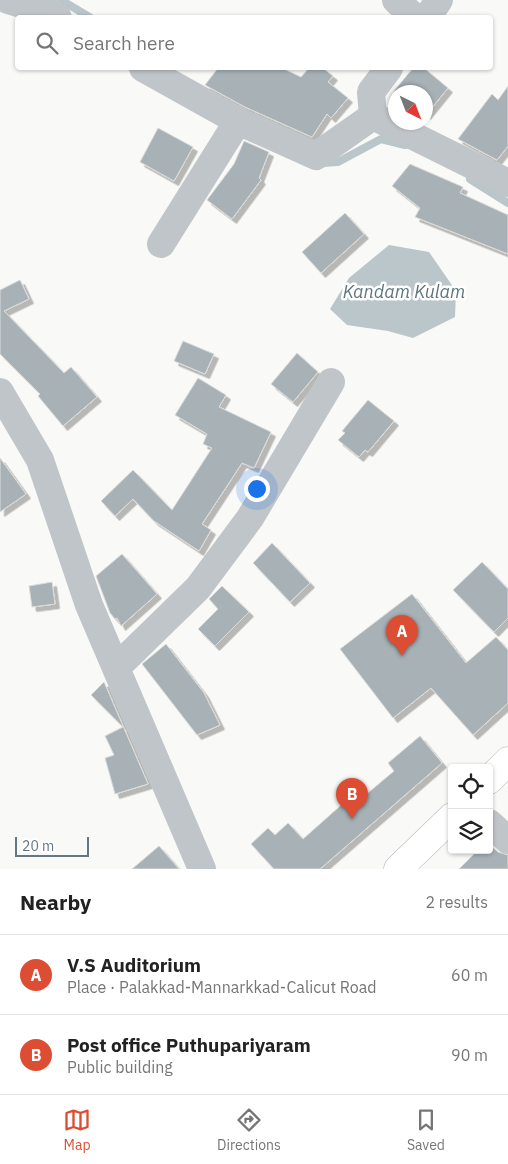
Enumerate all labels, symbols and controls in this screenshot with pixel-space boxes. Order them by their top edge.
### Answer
search box [15,15,493,70]
icon: search [33,29,61,57]
text: Search here [73,31,175,55]
north arrow [388,85,433,130]
water label: Kandam Kulam [343,280,465,303]
your location [244,476,270,502]
pin: A [386,615,418,656]
map controls [448,764,493,854]
button: locate [448,764,493,809]
pin: B [336,778,368,819]
button: layers [448,809,493,854]
scale bar [15,834,89,857]
text: 20 m [22,837,54,855]
text: Nearby [20,888,91,916]
text: 2 results [425,892,488,912]
text: V.S Auditorium [67,953,201,977]
text: A [31,965,41,985]
text: 60 m [451,965,488,985]
text: Place · Palakkad-Mannarkkad-Calicut Road [67,977,377,997]
text: Post office Puthupariyaram [67,1033,311,1057]
text: B [31,1045,41,1065]
text: 90 m [451,1045,488,1065]
text: Public building [67,1057,173,1077]
tab: Map [63,1106,91,1154]
tab: Directions [217,1106,281,1154]
tab: Saved [407,1106,445,1154]

